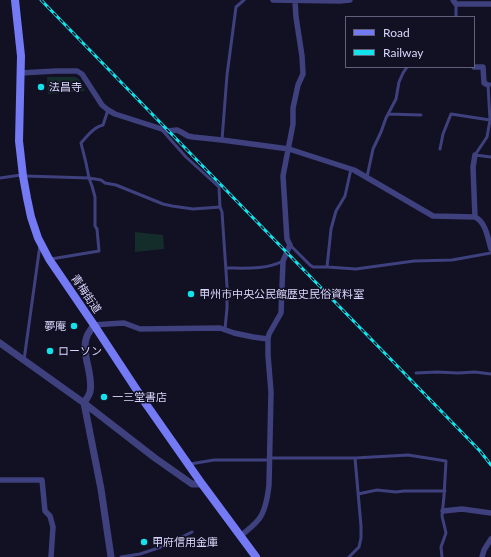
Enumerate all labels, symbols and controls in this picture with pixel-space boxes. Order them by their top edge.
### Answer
legend [345,16,475,68]
text: Road [383,25,410,40]
text: Railway [383,45,423,60]
place label: 法昌寺 [49,80,82,94]
marker: 法昌寺 [36,82,46,92]
street label: 青梅街道 [68,272,104,316]
place label: 甲州市中央公民館歴史民俗資料室 [199,287,364,301]
marker: 甲州市中央公民館歴史民俗資料室 [186,289,196,299]
place label: 夢庵 [44,319,66,333]
marker: 夢庵 [69,321,79,331]
place label: ローソン [58,344,102,358]
marker: ローソン [45,346,55,356]
place label: 一三堂書店 [112,390,167,404]
marker: 一三堂書店 [99,392,109,402]
place label: 甲府信用金庫 [152,535,218,549]
marker: 甲府信用金庫 [139,537,149,547]

